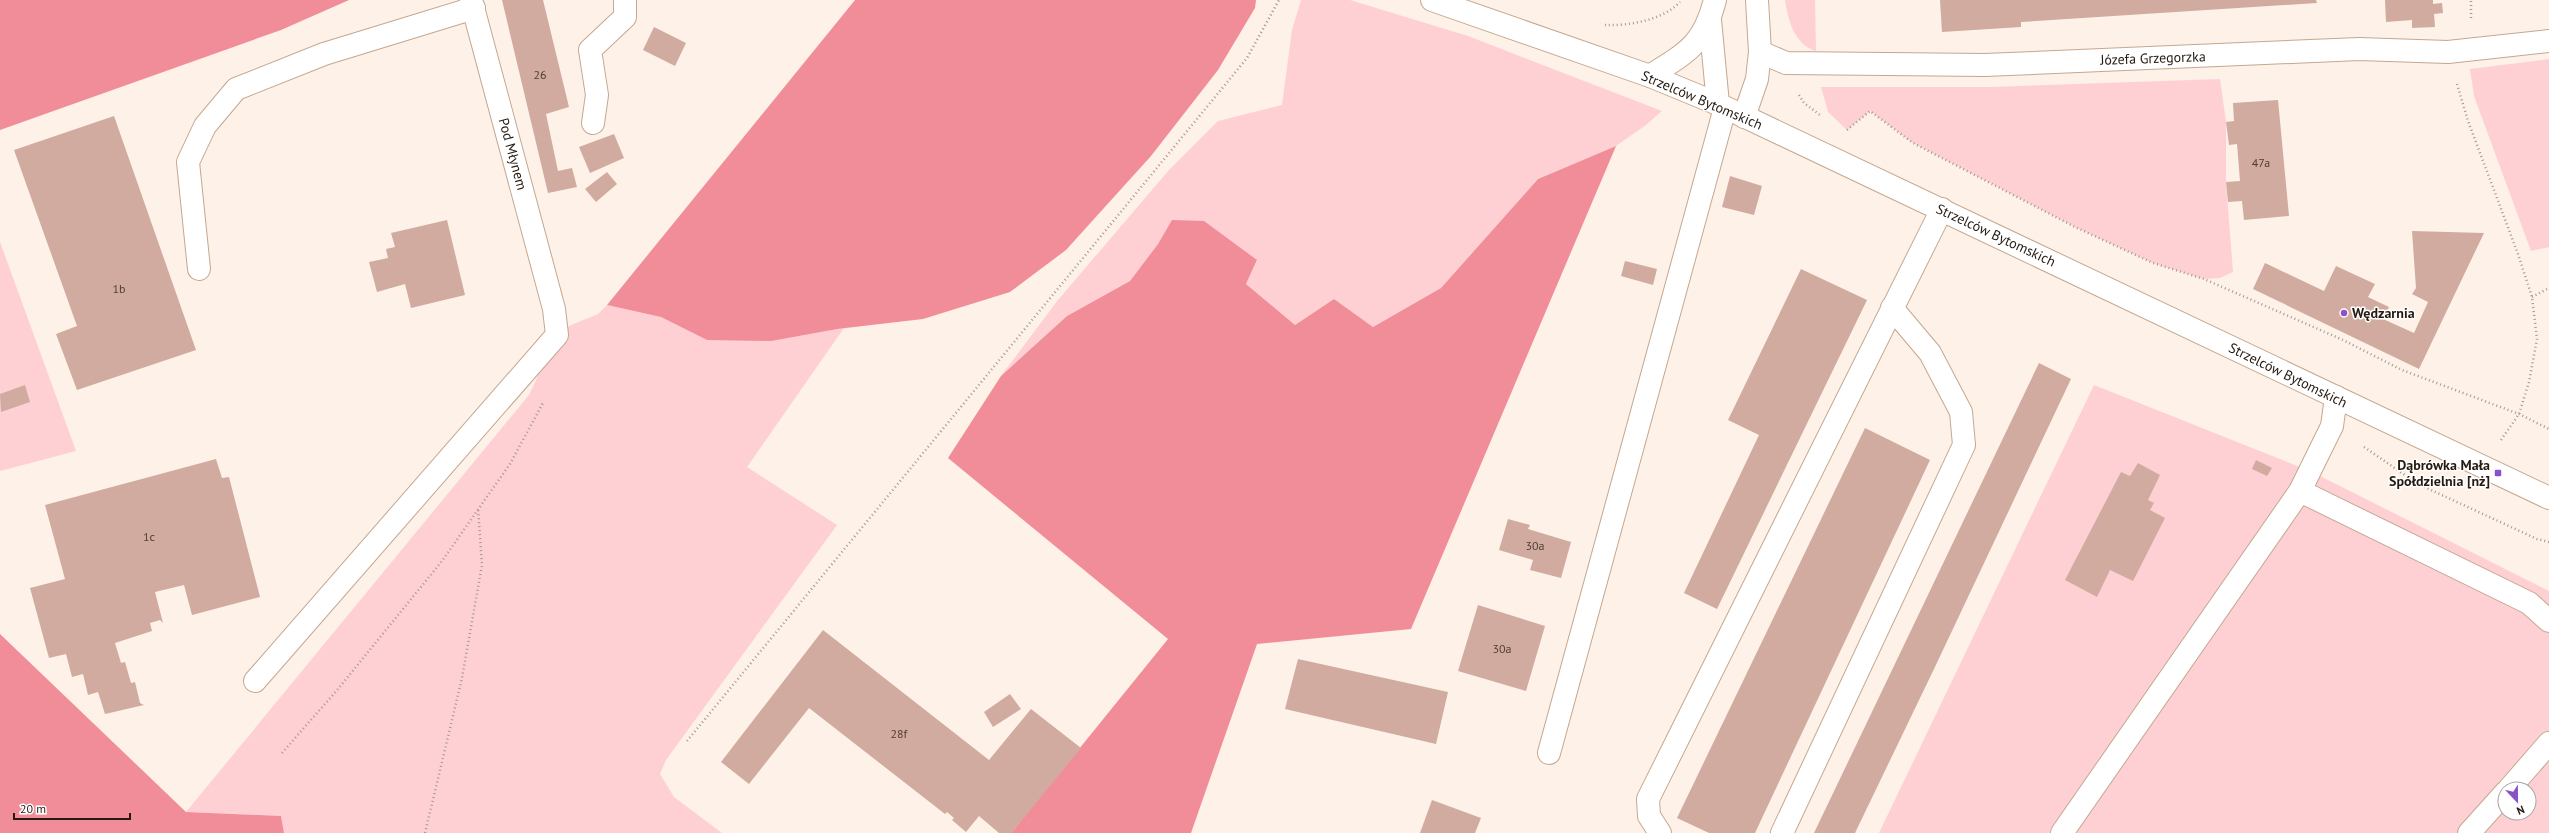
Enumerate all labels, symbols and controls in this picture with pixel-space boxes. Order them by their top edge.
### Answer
street label: Józefa Grzegorzka [2099,47,2206,69]
street label: Strzelców Bytomskich [1639,66,1765,134]
house number: 26 [533,67,547,82]
street label: Pod Młynem [495,116,531,192]
house number: 47a [2252,155,2270,170]
street label: Strzelców Bytomskich [1933,199,2059,271]
house number: 1b [112,281,126,296]
place label: Wędzarnia [2352,304,2415,322]
marker: Wędzarnia [2339,308,2349,318]
street label: Strzelców Bytomskich [2226,338,2350,412]
place label: Dąbrówka Mała Spółdzielnia [nż] [2389,456,2490,490]
marker: Dąbrówka Mała Spółdzielnia [nż] [2493,468,2503,478]
house number: 1c [143,529,156,544]
house number: 30a [1525,538,1545,553]
house number: 30a [1492,641,1512,656]
house number: 28f [891,726,909,741]
north arrow [2497,781,2537,821]
scale bar [14,795,130,821]
text: 20 m [20,801,46,816]
text: N [2515,802,2527,818]

